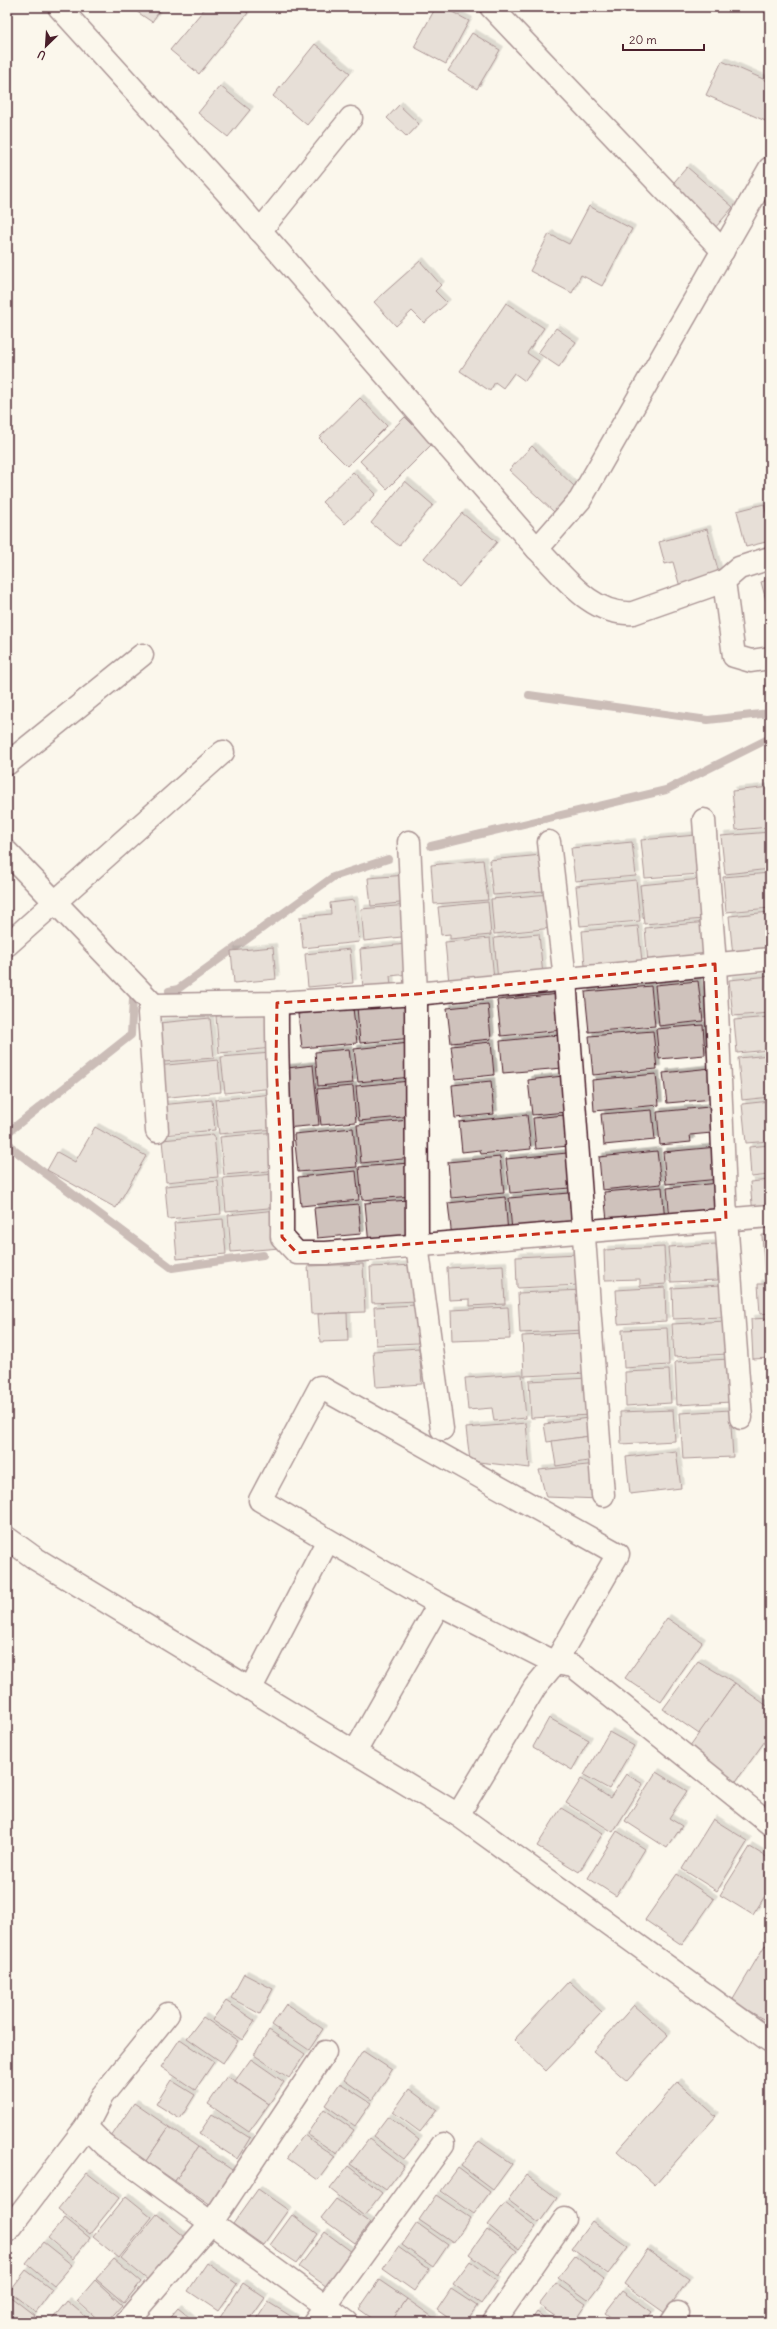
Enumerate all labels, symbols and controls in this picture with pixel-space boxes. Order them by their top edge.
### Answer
north arrow [26,26,66,66]
scale bar [623,26,704,52]
text: 20 m [629,32,657,47]
text: U [35,47,48,63]

